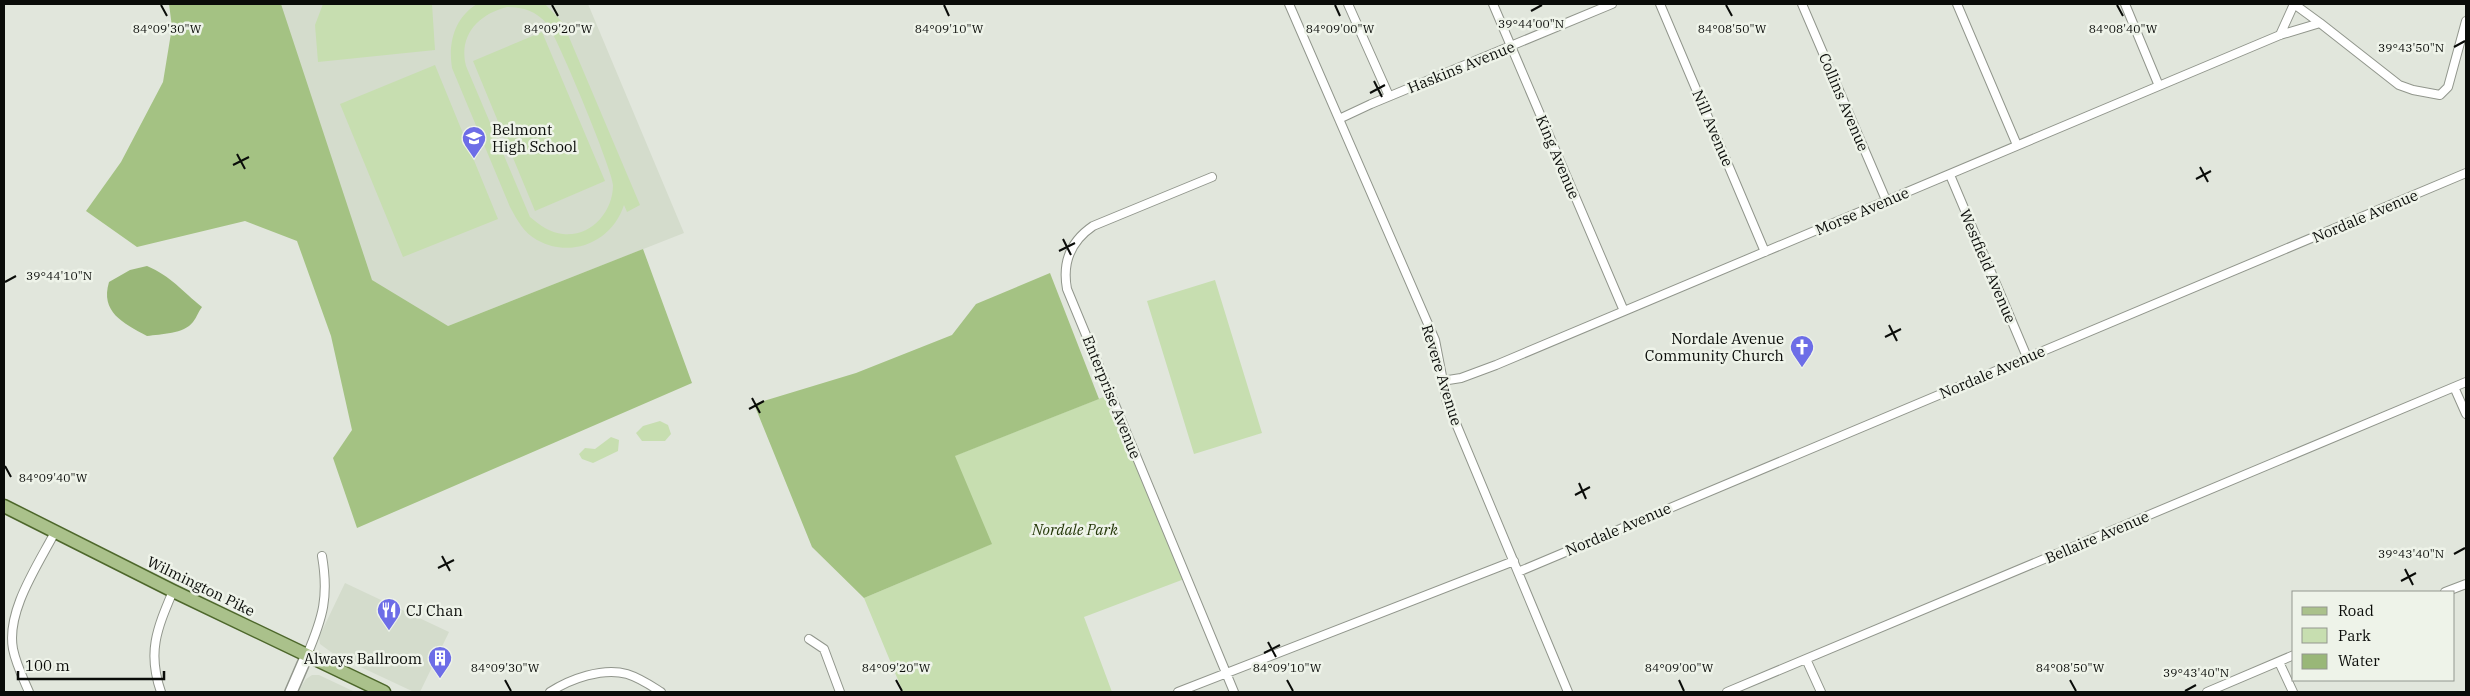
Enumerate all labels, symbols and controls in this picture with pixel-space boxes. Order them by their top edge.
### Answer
text: 39°44'00"N [1498,16,1564,31]
text: 84°09'30"W [133,21,202,36]
text: 84°09'20"W [524,21,593,36]
text: 84°09'10"W [915,21,984,36]
text: 84°09'00"W [1306,21,1375,36]
text: 84°08'50"W [1698,21,1767,36]
text: 84°08'40"W [2089,21,2158,36]
street label: Haskins Avenue [1405,37,1517,97]
text: 39°43'50"N [2378,40,2444,55]
street label: Collins Avenue [1815,50,1873,154]
street label: Nill Avenue [1688,87,1738,169]
street label: King Avenue [1532,112,1584,202]
place label: Belmont High School [492,120,577,156]
school or university icon: Belmont High School [461,125,487,159]
street label: Morse Avenue [1812,183,1912,239]
street label: Nordale Avenue [2309,185,2421,247]
street label: Westfield Avenue [1955,206,2021,326]
text: 39°44'10"N [26,268,92,283]
street label: Revere Avenue [1418,322,1466,428]
place label: Nordale Avenue Community Church [1645,329,1784,365]
street label: Enterprise Avenue [1079,333,1145,461]
church icon: Nordale Avenue Community Church [1789,334,1815,368]
street label: Nordale Avenue [1936,341,2048,403]
text: 84°09'40"W [19,470,88,485]
street label: Nordale Avenue [1562,498,1674,560]
street label: Bellaire Avenue [2042,507,2152,567]
park label: Nordale Park [1031,520,1118,539]
text: 39°43'40"N [2378,546,2444,561]
street label: Wilmington Pike [144,552,258,620]
legend [2292,591,2455,681]
restaurant icon: CJ Chan [376,597,402,631]
place label: CJ Chan [406,601,463,620]
text: Road [2338,601,2374,620]
text: Park [2338,626,2371,645]
building icon: Always Ballroom [427,645,453,679]
scale bar [18,648,164,680]
place label: Always Ballroom [304,649,422,668]
text: Water [2338,651,2380,670]
text: 100 m [25,656,70,675]
text: 84°09'30"W [471,660,540,675]
text: 84°09'20"W [862,660,931,675]
text: 84°09'10"W [1253,660,1322,675]
text: 84°09'00"W [1645,660,1714,675]
text: 84°08'50"W [2036,660,2105,675]
text: 39°43'40"N [2163,665,2229,680]

